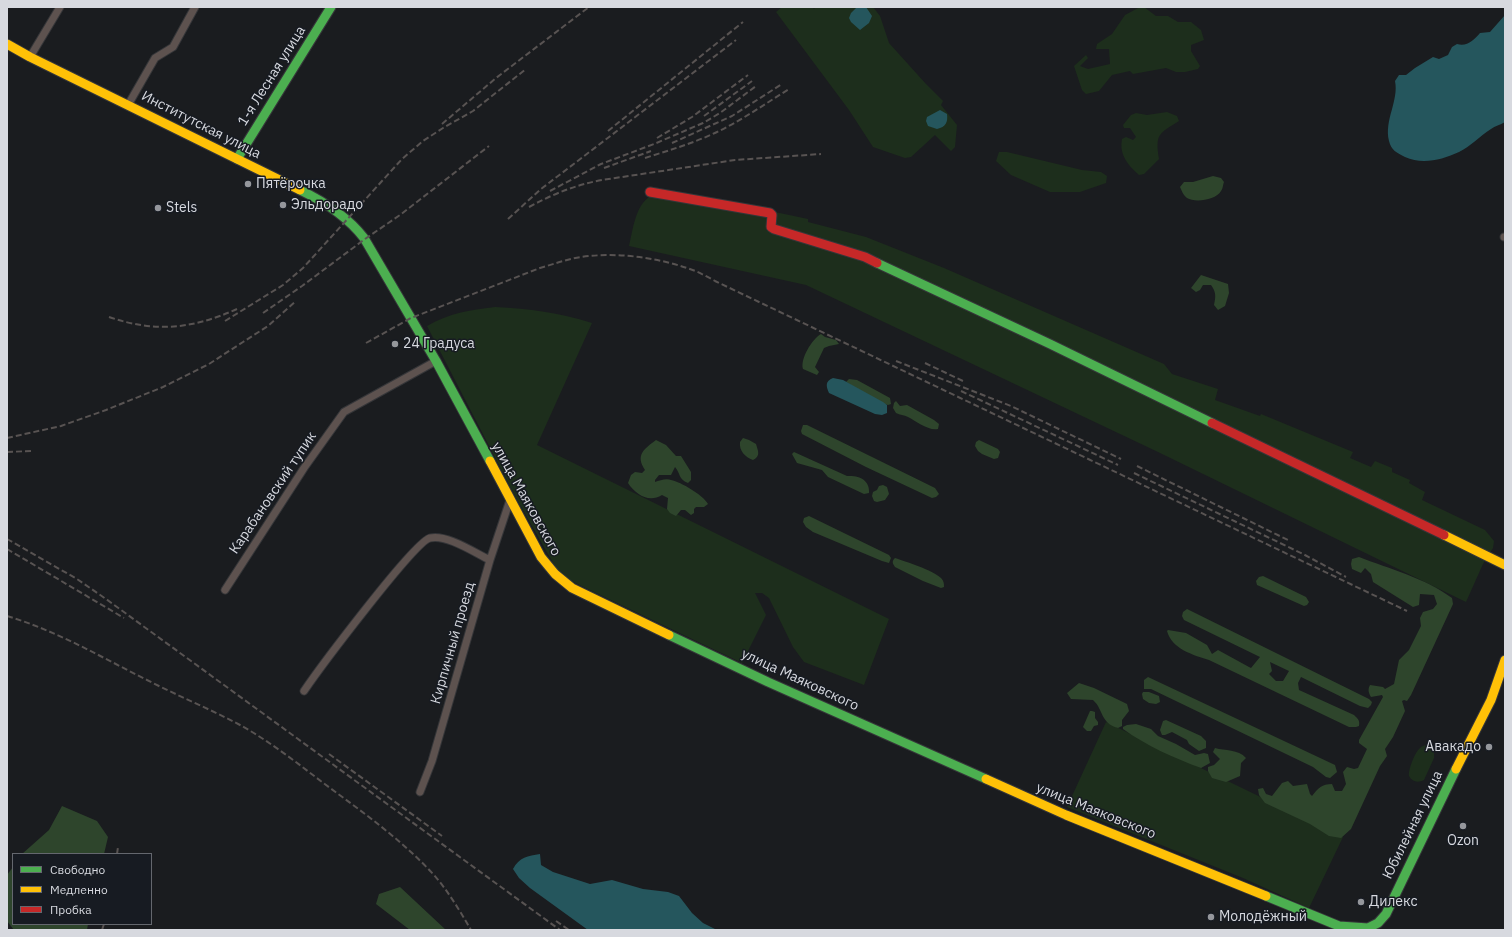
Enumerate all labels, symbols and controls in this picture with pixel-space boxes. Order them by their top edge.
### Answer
street label: 1-я Лесная улица [235,23,309,129]
street label: Институтская улица [138,88,264,162]
place label: Пятёрочка [256,176,326,192]
marker: Пятёрочка [243,179,253,189]
place label: Эльдорадо [291,197,363,213]
place label: Stels [166,200,197,216]
marker: Эльдорадо [278,200,288,210]
marker: Stels [153,203,163,213]
place label: 24 Градуса [403,336,475,352]
marker: 24 Градуса [390,339,400,349]
street label: Карабановский тупик [226,429,320,557]
street label: улица Маяковского [488,439,564,559]
street label: Кирпичный проезд [428,580,478,706]
street label: улица Маяковского [739,645,861,715]
place label: Авакадо [1425,739,1481,755]
marker: Авакадо [1484,742,1494,752]
street label: Юбилейная улица [1379,768,1447,882]
street label: улица Маяковского [1034,779,1158,843]
marker: Ozon [1458,821,1468,831]
place label: Ozon [1447,833,1479,849]
legend [12,853,152,925]
text: Свободно [50,862,105,877]
text: Медленно [50,882,108,897]
place label: Дилекс [1369,894,1418,910]
marker: Дилекс [1356,897,1366,907]
text: Пробка [50,902,92,917]
place label: Молодёжный [1219,909,1307,925]
marker: Молодёжный [1206,912,1216,922]

